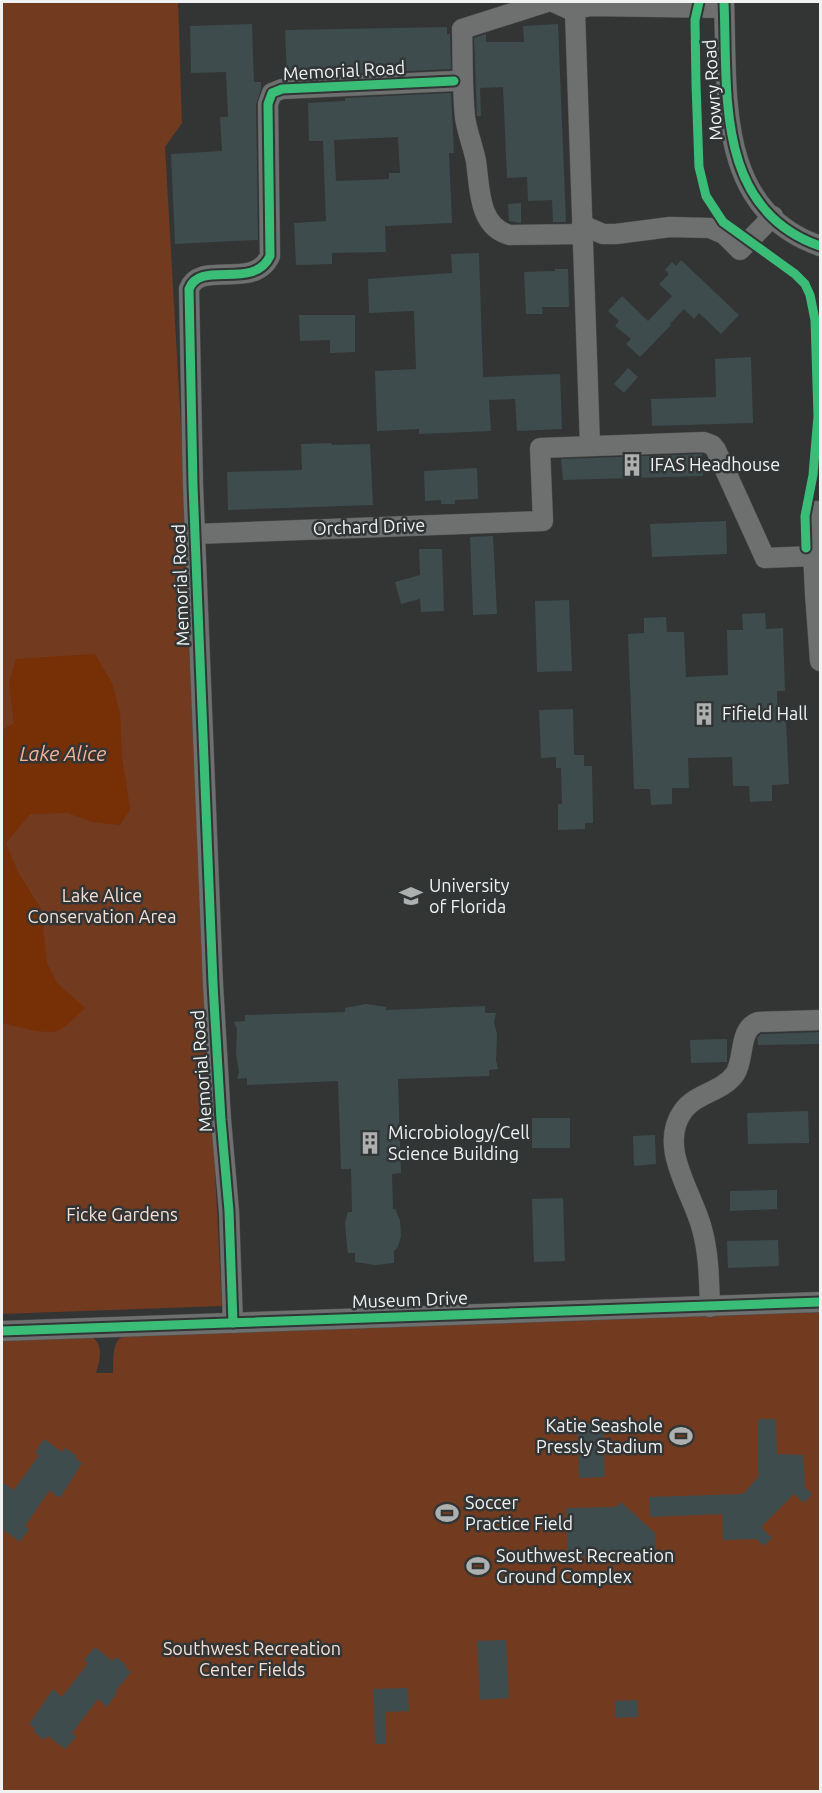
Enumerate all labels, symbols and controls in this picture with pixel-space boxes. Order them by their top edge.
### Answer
street label: Mowry Road [698,39,726,141]
street label: Memorial Road [282,57,406,83]
building icon: IFAS Headhouse [619,452,645,478]
place label: IFAS Headhouse [650,454,780,474]
street label: Orchard Drive [312,514,426,538]
street label: Memorial Road [168,524,192,647]
building icon: Fifield Hall [691,701,717,727]
place label: Fifield Hall [722,703,808,723]
water label: Lake Alice [20,742,106,765]
place label: University of Florida [429,875,510,916]
school or university icon: University of Florida [398,883,424,909]
park label: Lake Alice Conservation Area [28,885,176,926]
street label: Memorial Road [187,1009,215,1133]
place label: Microbiology/Cell Science Building [388,1122,530,1163]
building icon: Microbiology/Cell Science Building [357,1130,383,1156]
park label: Ficke Gardens [66,1204,178,1224]
street label: Museum Drive [352,1287,468,1311]
place label: Katie Seashole Pressly Stadium [536,1415,663,1456]
sports icon: Katie Seashole Pressly Stadium [668,1423,694,1449]
place label: Soccer Practice Field [465,1492,573,1533]
sports icon: Soccer Practice Field [434,1500,460,1526]
place label: Southwest Recreation Ground Complex [496,1545,674,1586]
sports icon: Southwest Recreation Ground Complex [465,1553,491,1579]
park label: Southwest Recreation Center Fields [163,1638,341,1679]

